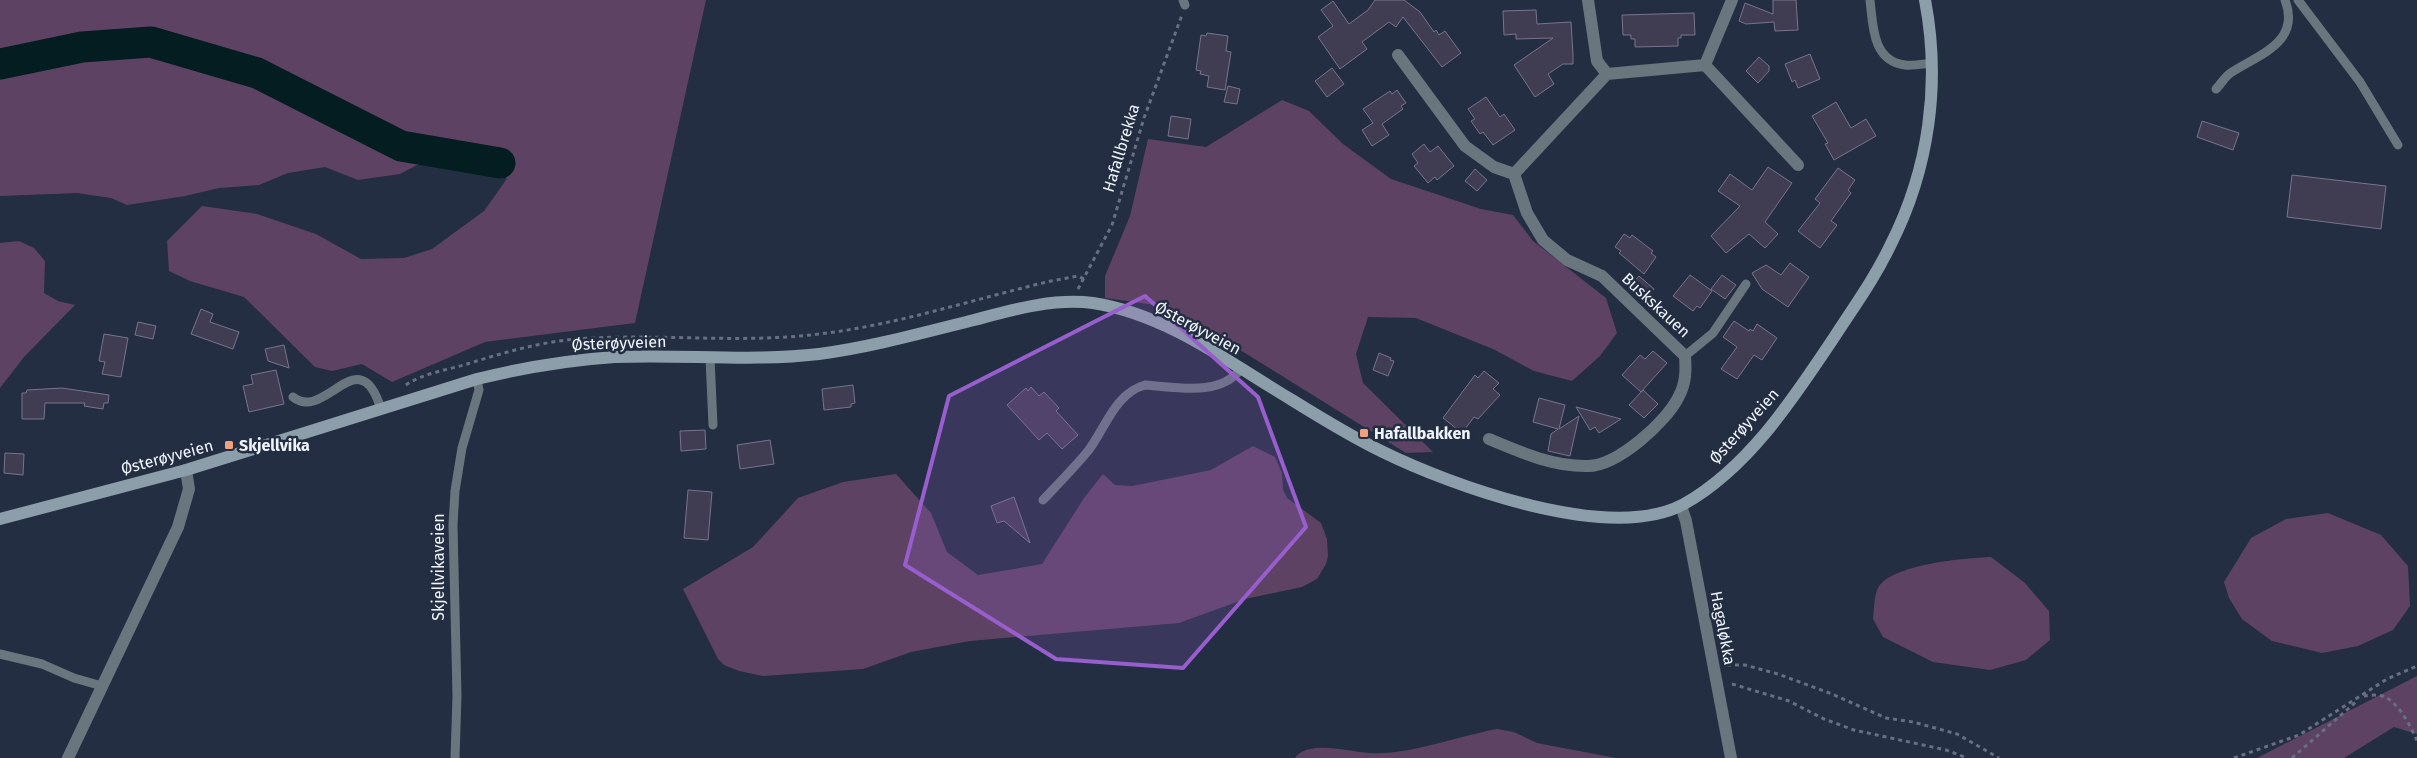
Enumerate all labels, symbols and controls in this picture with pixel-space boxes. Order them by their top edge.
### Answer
street label: Hafallbrekka [1099,102,1143,194]
street label: Buskskauen [1618,269,1694,341]
street label: Østerøyveien [1152,297,1244,359]
street label: Østerøyveien [571,332,667,354]
street label: Østerøyveien [1705,384,1783,468]
place label: Hafallbakken [1374,424,1471,443]
marker: Hafallbakken [1358,427,1370,439]
street label: Østerøyveien [119,436,215,478]
place label: Skjellvika [239,436,310,455]
marker: Skjellvika [223,439,235,451]
street label: Skjellvikaveien [429,513,448,621]
street label: Hagaløkka [1707,589,1739,667]

